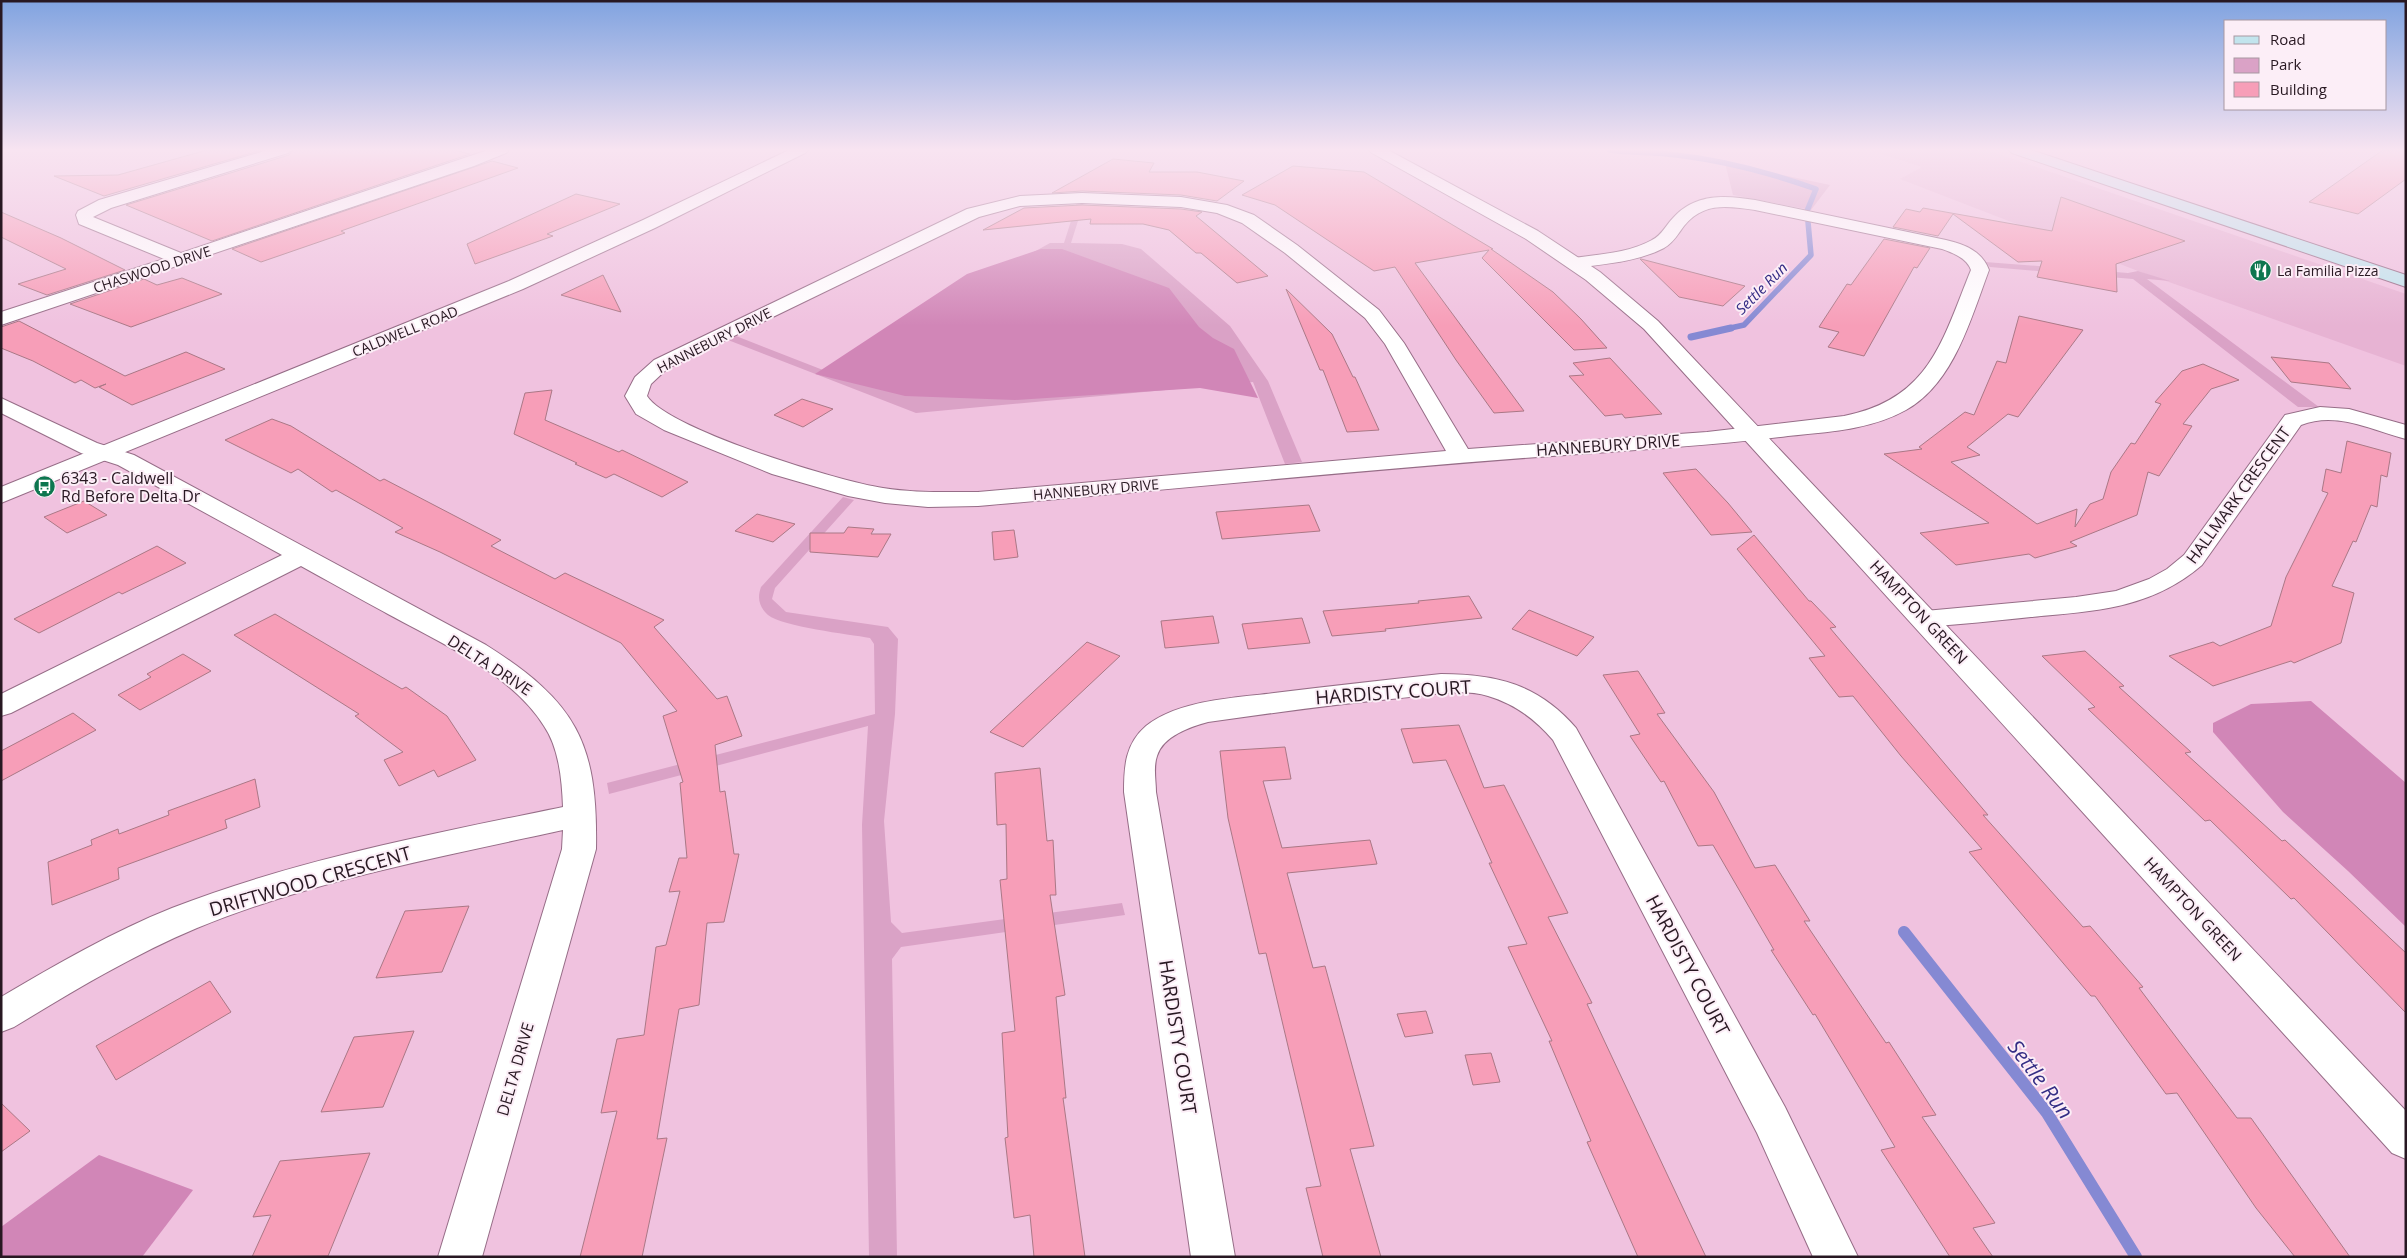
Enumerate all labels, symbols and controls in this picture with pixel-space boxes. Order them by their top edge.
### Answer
legend [2224,20,2387,110]
text: Road [2270,29,2306,49]
text: Park [2270,54,2301,74]
text: Building [2270,79,2327,99]
street label: CHASWOOD DRIVE [91,241,213,297]
water label: Settle Run [1731,258,1791,318]
restaurant icon: La Familia Pizza [2249,258,2273,282]
place label: La Familia Pizza [2277,261,2379,280]
street label: CALDWELL ROAD [349,301,461,361]
street label: HANNEBURY DRIVE [653,303,775,377]
street label: HALLMARK CRESCENT [2181,422,2295,568]
street label: HANNEBURY DRIVE [1535,429,1681,461]
place label: 6343 - Caldwell Rd Before Delta Dr [61,467,201,507]
street label: HANNEBURY DRIVE [1032,474,1160,504]
bus stop icon: 6343 - Caldwell Rd Before Delta Dr [33,475,57,499]
street label: HAMPTON GREEN [1865,555,1973,669]
street label: DELTA DRIVE [444,630,536,700]
street label: HARDISTY COURT [1314,674,1472,710]
street label: DRIFTWOOD CRESCENT [206,840,414,922]
street label: HAMPTON GREEN [2139,852,2247,966]
street label: HARDISTY COURT [1640,890,1736,1040]
street label: HARDISTY COURT [1153,958,1203,1117]
street label: DELTA DRIVE [491,1020,539,1118]
water label: Settle Run [2002,1034,2080,1124]

